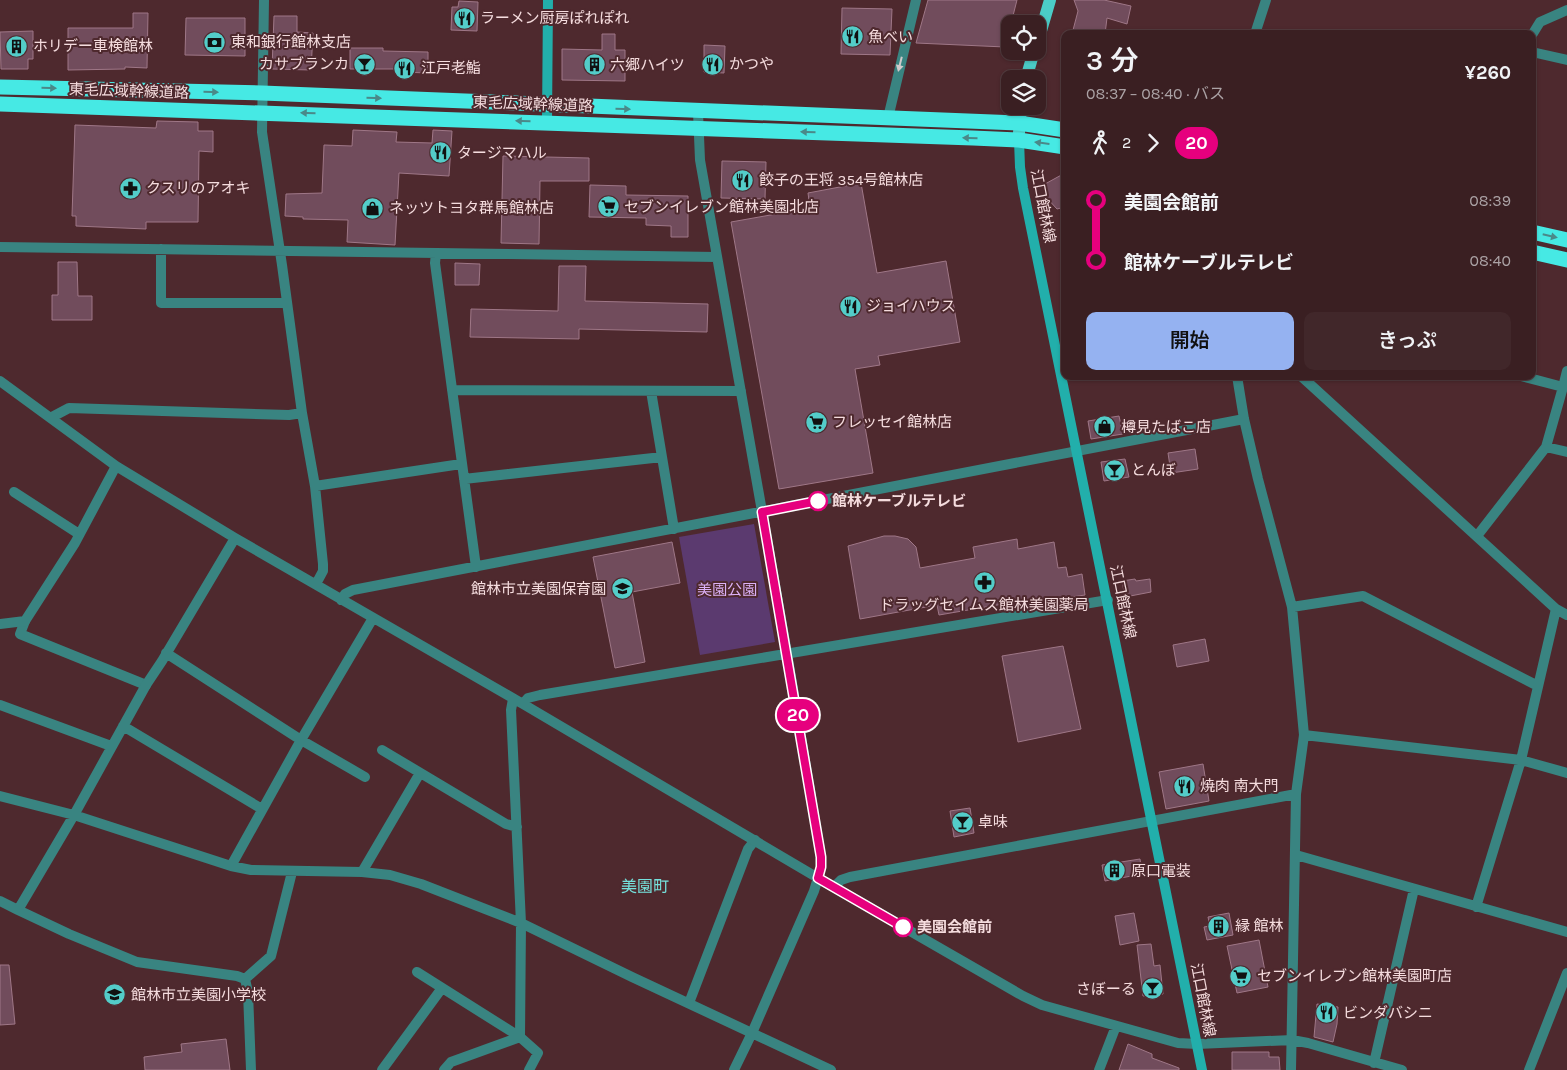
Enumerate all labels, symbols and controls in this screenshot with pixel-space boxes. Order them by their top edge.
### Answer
restaurant icon: ラーメン厨房ぽれぽれ [452,6,476,30]
place label: ラーメン厨房ぽれぽれ [480,9,629,27]
map controls [1001,15,1046,115]
button: locate [1001,15,1046,60]
restaurant icon: 魚べい [840,25,864,49]
place label: 魚べい [868,28,913,46]
bank icon: 東和銀行館林支店 [203,30,227,54]
place label: 東和銀行館林支店 [231,33,351,51]
building icon: ホリデー車検館林 [5,34,29,58]
place label: ホリデー車検館林 [33,37,153,55]
text: 3 分 [1086,44,1138,77]
bar icon: カサブランカ [353,52,377,76]
restaurant icon: かつや [701,52,725,76]
building icon: 六郷ハイツ [582,53,606,77]
place label: カサブランカ [259,55,349,73]
place label: かつや [729,55,774,73]
restaurant icon: 江戸老鮨 [393,56,417,80]
place label: 六郷ハイツ [610,56,685,74]
one-way arrow [896,57,904,72]
place label: 江戸老鮨 [421,59,481,77]
text: ¥260 [1465,62,1511,84]
button: layers [1001,70,1046,115]
street label: 東毛広域幹線道路 [69,80,189,102]
one-way arrow [41,84,57,92]
text: 08:37 – 08:40 · バス [1086,84,1225,103]
one-way arrow [203,88,219,96]
street label: 東毛広域幹線道路 [473,93,593,115]
one-way arrow [366,94,382,102]
one-way arrow [616,105,632,113]
one-way arrow [300,109,316,117]
one-way arrow [515,117,531,125]
one-way arrow [800,127,816,135]
icon: walk [1086,129,1114,157]
icon: forward [1139,129,1167,157]
text: 20 [1185,132,1208,154]
text: 2 [1122,133,1131,152]
one-way arrow [962,134,978,142]
one-way arrow [1034,139,1050,147]
restaurant icon: タージマハル [429,141,453,165]
place label: タージマハル [457,144,547,162]
street label: 江口館林線 [1027,167,1059,245]
restaurant icon: 餃子の王将 354号館林店 [731,168,755,192]
place label: 餃子の王将 354号館林店 [759,171,923,189]
pharmacy icon: クスリのアオキ [118,176,142,200]
place label: クスリのアオキ [146,179,251,197]
text: 08:39 [1469,191,1511,210]
text: 美園会館前 [1124,192,1219,214]
supermarket icon: セブンイレブン館林美園北店 [596,195,620,219]
shop icon: ネッツトヨタ群馬館林店 [361,196,385,220]
place label: セブンイレブン館林美園北店 [624,198,819,216]
place label: ネッツトヨタ群馬館林店 [389,199,554,217]
one-way arrow [1542,232,1557,240]
text: 08:40 [1470,251,1511,270]
text: 館林ケーブルテレビ [1124,252,1294,274]
restaurant icon: ジョイハウス [838,294,862,318]
place label: ジョイハウス [866,297,956,315]
button: 開始 [1086,312,1294,370]
button: きっぷ [1304,312,1511,370]
supermarket icon: フレッセイ館林店 [804,410,828,434]
place label: フレッセイ館林店 [832,413,952,431]
shop icon: 樽見たばこ店 [1093,415,1117,439]
place label: 樽見たばこ店 [1121,418,1211,436]
bar icon: とんぼ [1103,458,1127,482]
place label: とんぼ [1131,461,1176,479]
marker: 館林ケーブルテレビ [808,491,828,511]
place label: 館林ケーブルテレビ [832,492,966,510]
street label: 江口館林線 [1106,563,1140,641]
pharmacy icon: ドラッグセイムス館林美園薬局 [972,570,996,594]
school or university icon: 館林市立美園保育園 [610,577,634,601]
place label: 館林市立美園保育園 [471,580,606,598]
park label: 美園公園 [697,581,757,599]
place label: ドラッグセイムス館林美園薬局 [879,596,1089,614]
line badge: 20 [776,699,820,731]
text: 20 [787,704,809,726]
restaurant icon: 焼肉 南大門 [1172,774,1196,798]
place label: 焼肉 南大門 [1200,777,1279,795]
bar icon: 卓味 [950,810,974,834]
place label: 卓味 [978,813,1008,831]
building icon: 原口電装 [1103,859,1127,883]
place label: 原口電装 [1131,862,1191,880]
district label: 美園町 [621,877,669,896]
building icon: 縁 館林 [1207,914,1231,938]
marker: 美園会館前 [893,917,913,937]
place label: 縁 館林 [1235,917,1284,935]
place label: 美園会館前 [917,918,992,936]
street label: 江口館林線 [1187,961,1219,1039]
supermarket icon: セブンイレブン館林美園町店 [1229,964,1253,988]
place label: セブンイレブン館林美園町店 [1257,967,1452,985]
bar icon: さぼーる [1140,977,1164,1001]
place label: さぼーる [1076,980,1136,998]
school or university icon: 館林市立美園小学校 [103,983,127,1007]
place label: 館林市立美園小学校 [131,986,266,1004]
restaurant icon: ビンダバシニ [1315,1001,1339,1025]
place label: ビンダバシニ [1343,1004,1433,1022]

